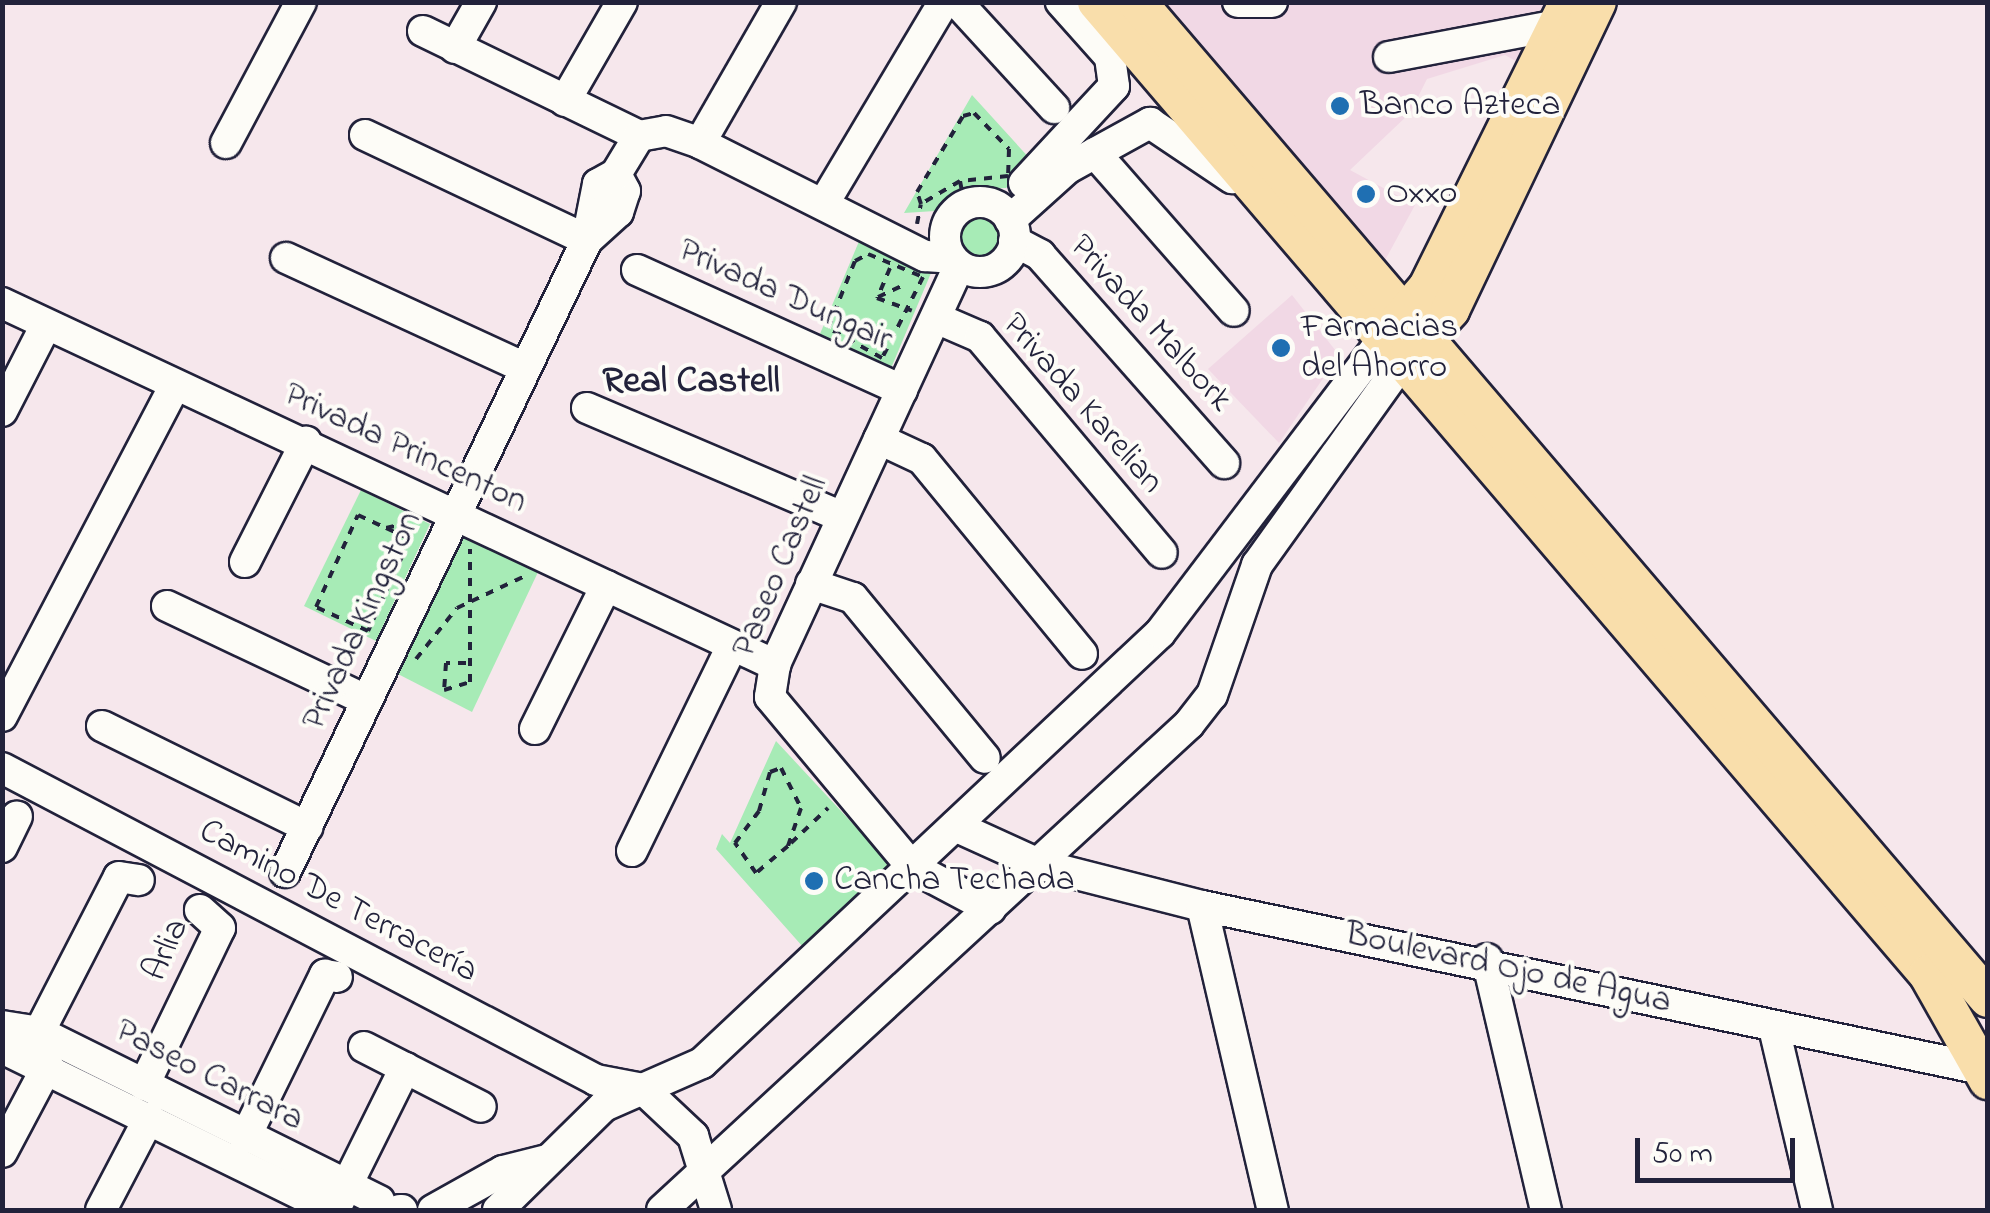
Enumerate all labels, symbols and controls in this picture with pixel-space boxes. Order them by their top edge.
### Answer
place label: Banco Azteca [1360,85,1560,127]
marker: Banco Azteca [1329,95,1351,117]
place label: Oxxo [1386,173,1458,215]
marker: Oxxo [1355,183,1377,205]
street label: Privada Malbork [1059,227,1241,421]
street label: Privada Dungair [672,230,898,362]
street label: Privada Karelian [992,305,1172,503]
place label: Farmacias del Ahorro [1301,307,1458,389]
marker: Farmacias del Ahorro [1270,337,1292,359]
district label: Real Castell [602,360,780,406]
street label: Privada Princenton [277,374,533,524]
street label: Paseo Castell [724,470,838,664]
street label: Privada Kingston [294,505,432,737]
street label: Camino De Terracería [192,811,484,993]
place label: Cancha Techada [834,860,1075,902]
marker: Cancha Techada [803,870,825,892]
street label: Arlia [135,912,199,988]
street label: Boulevard Ojo de Agua [1341,914,1675,1024]
street label: Paseo Carrara [108,1011,310,1141]
scale bar [1640,1118,1800,1180]
text: 50 m [1652,1133,1713,1177]

